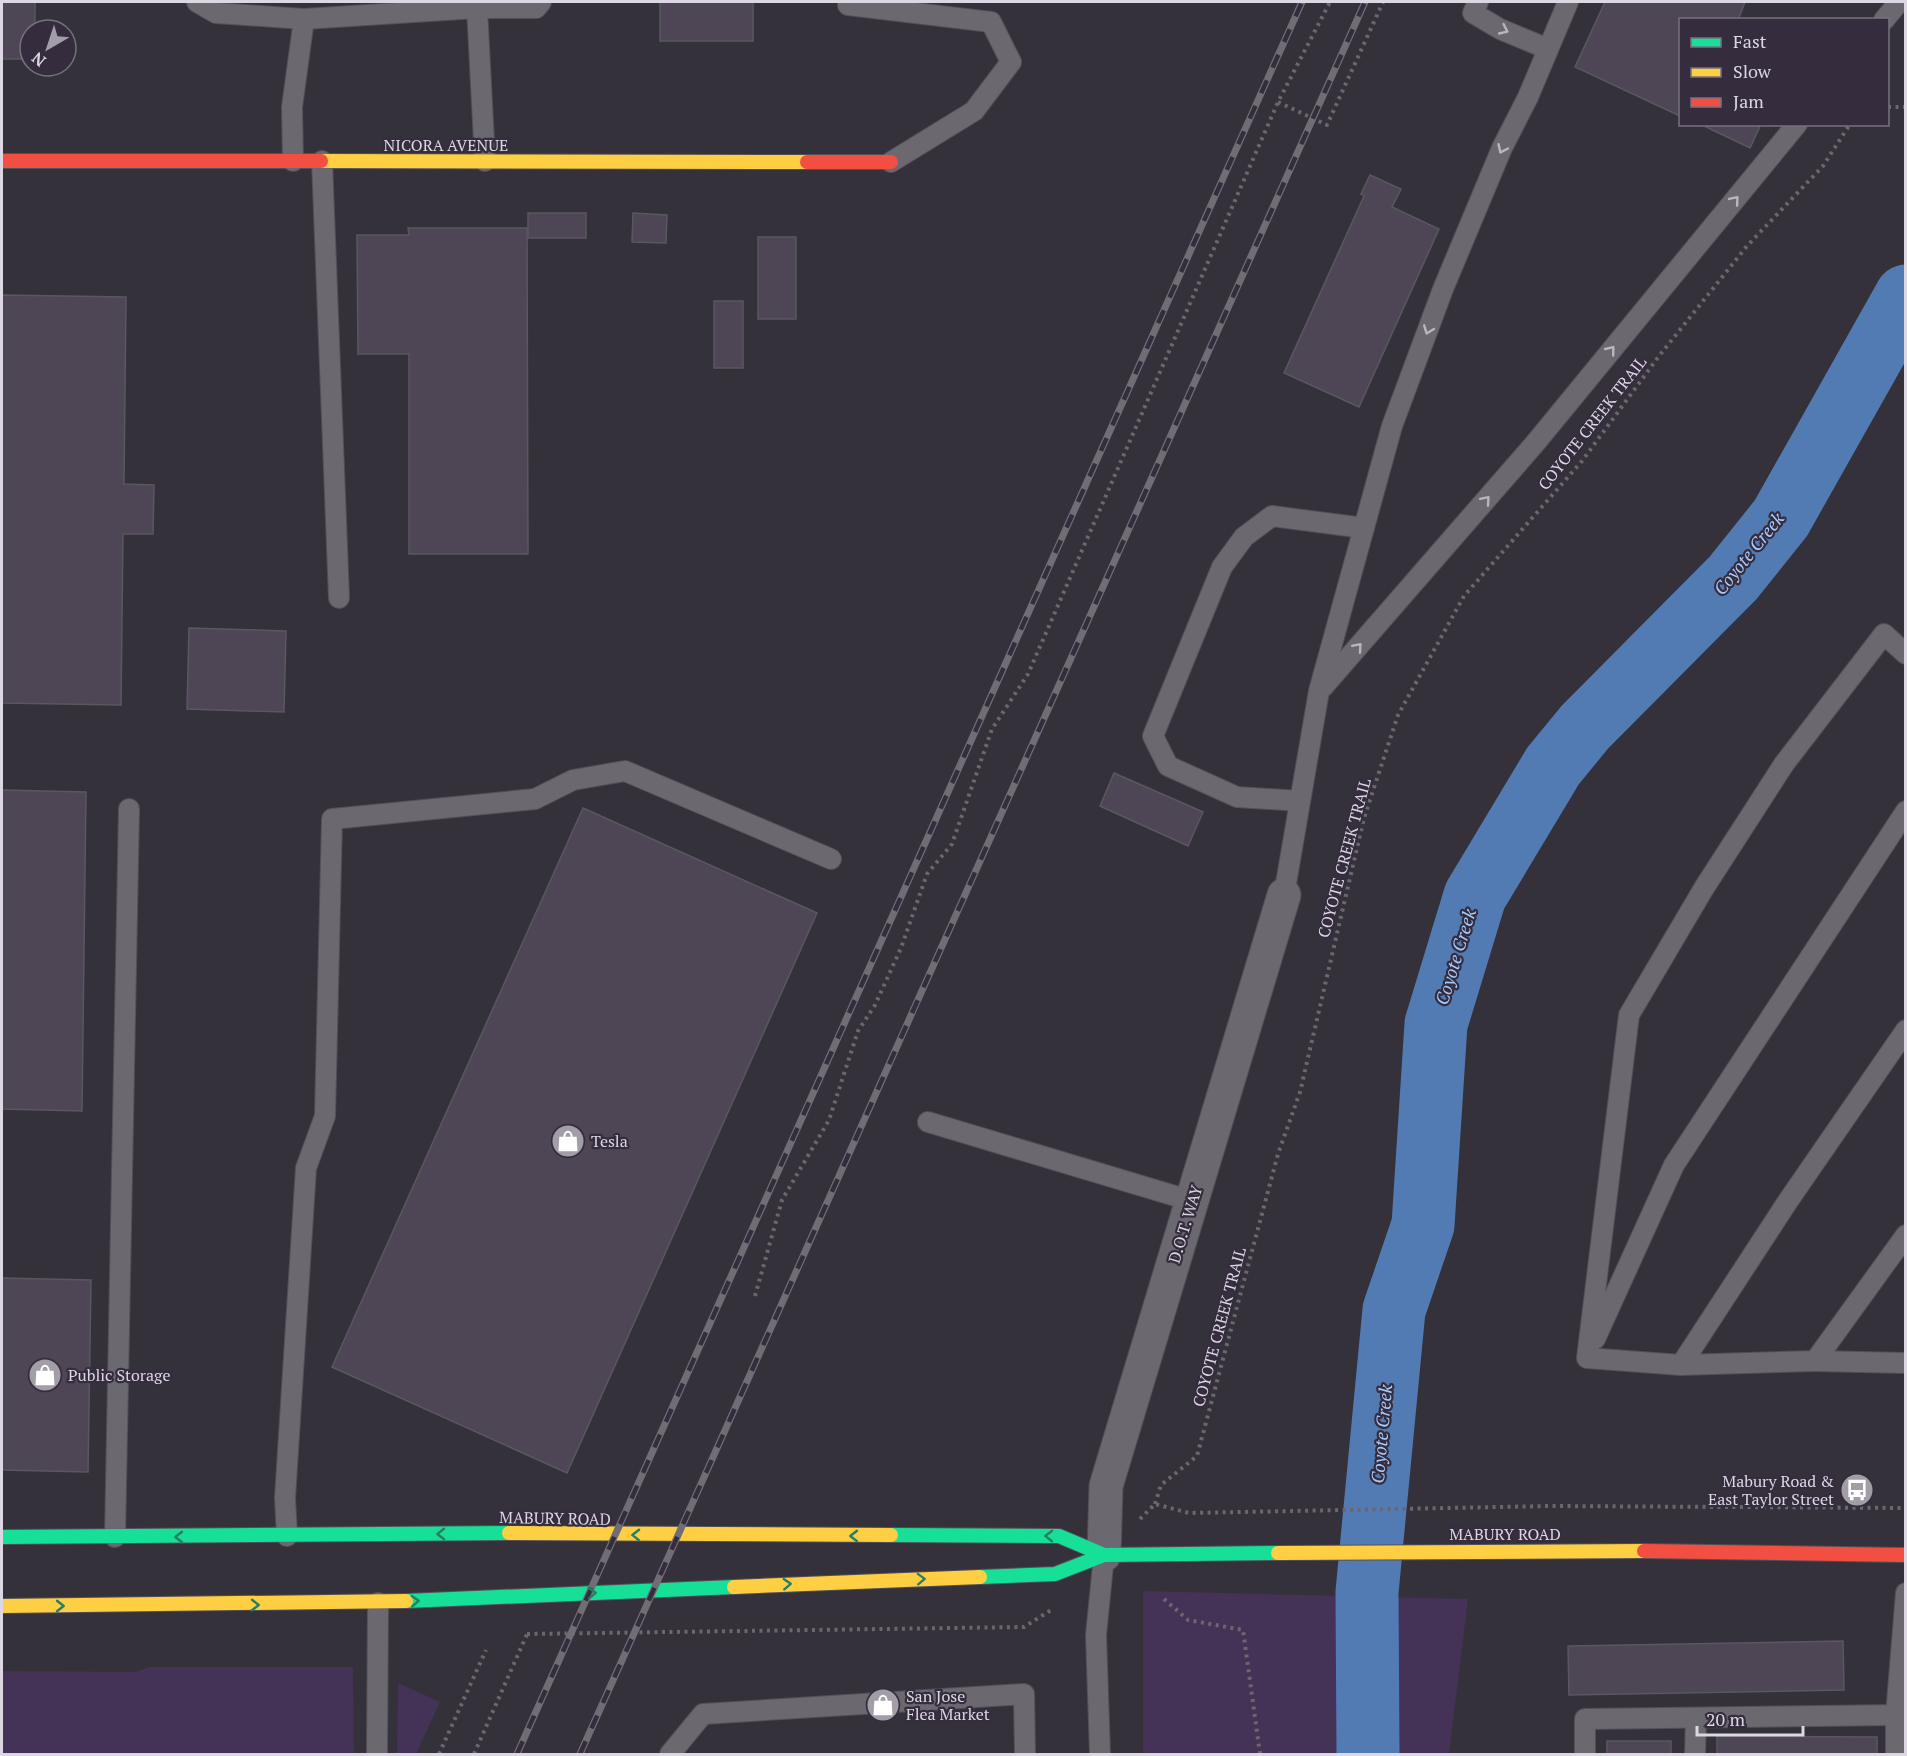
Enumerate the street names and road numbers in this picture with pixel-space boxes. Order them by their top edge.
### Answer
street label: NICORA AVENUE [384,134,508,156]
street label: COYOTE CREEK TRAIL [1533,351,1651,494]
street label: COYOTE CREEK TRAIL [1312,776,1376,940]
street label: D.O.T. WAY [1163,1182,1207,1266]
street label: COYOTE CREEK TRAIL [1187,1245,1251,1409]
street label: MABURY ROAD [499,1506,611,1530]
street label: MABURY ROAD [1449,1523,1561,1545]

